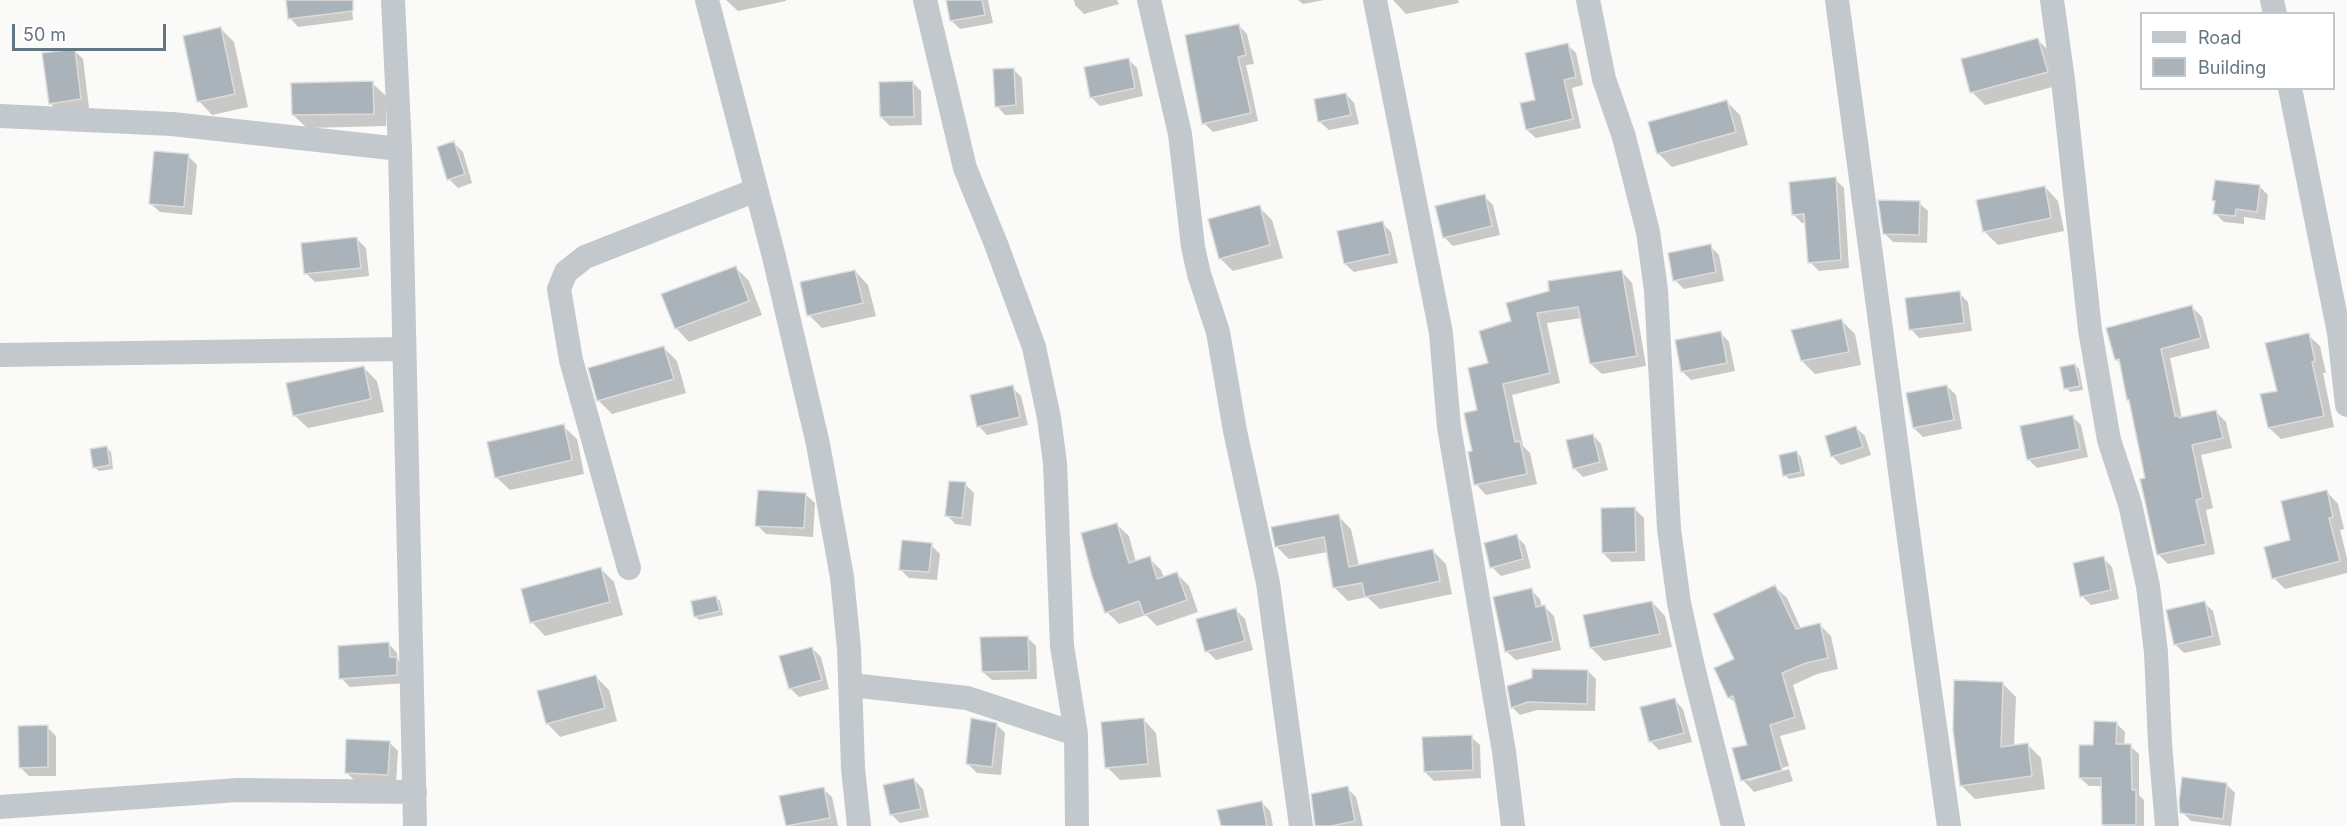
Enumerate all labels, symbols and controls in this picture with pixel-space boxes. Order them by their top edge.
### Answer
scale bar [15,12,170,50]
legend [2140,12,2335,90]
text: 50 m [23,24,66,45]
text: Road [2198,27,2241,48]
text: Building [2198,57,2266,78]

